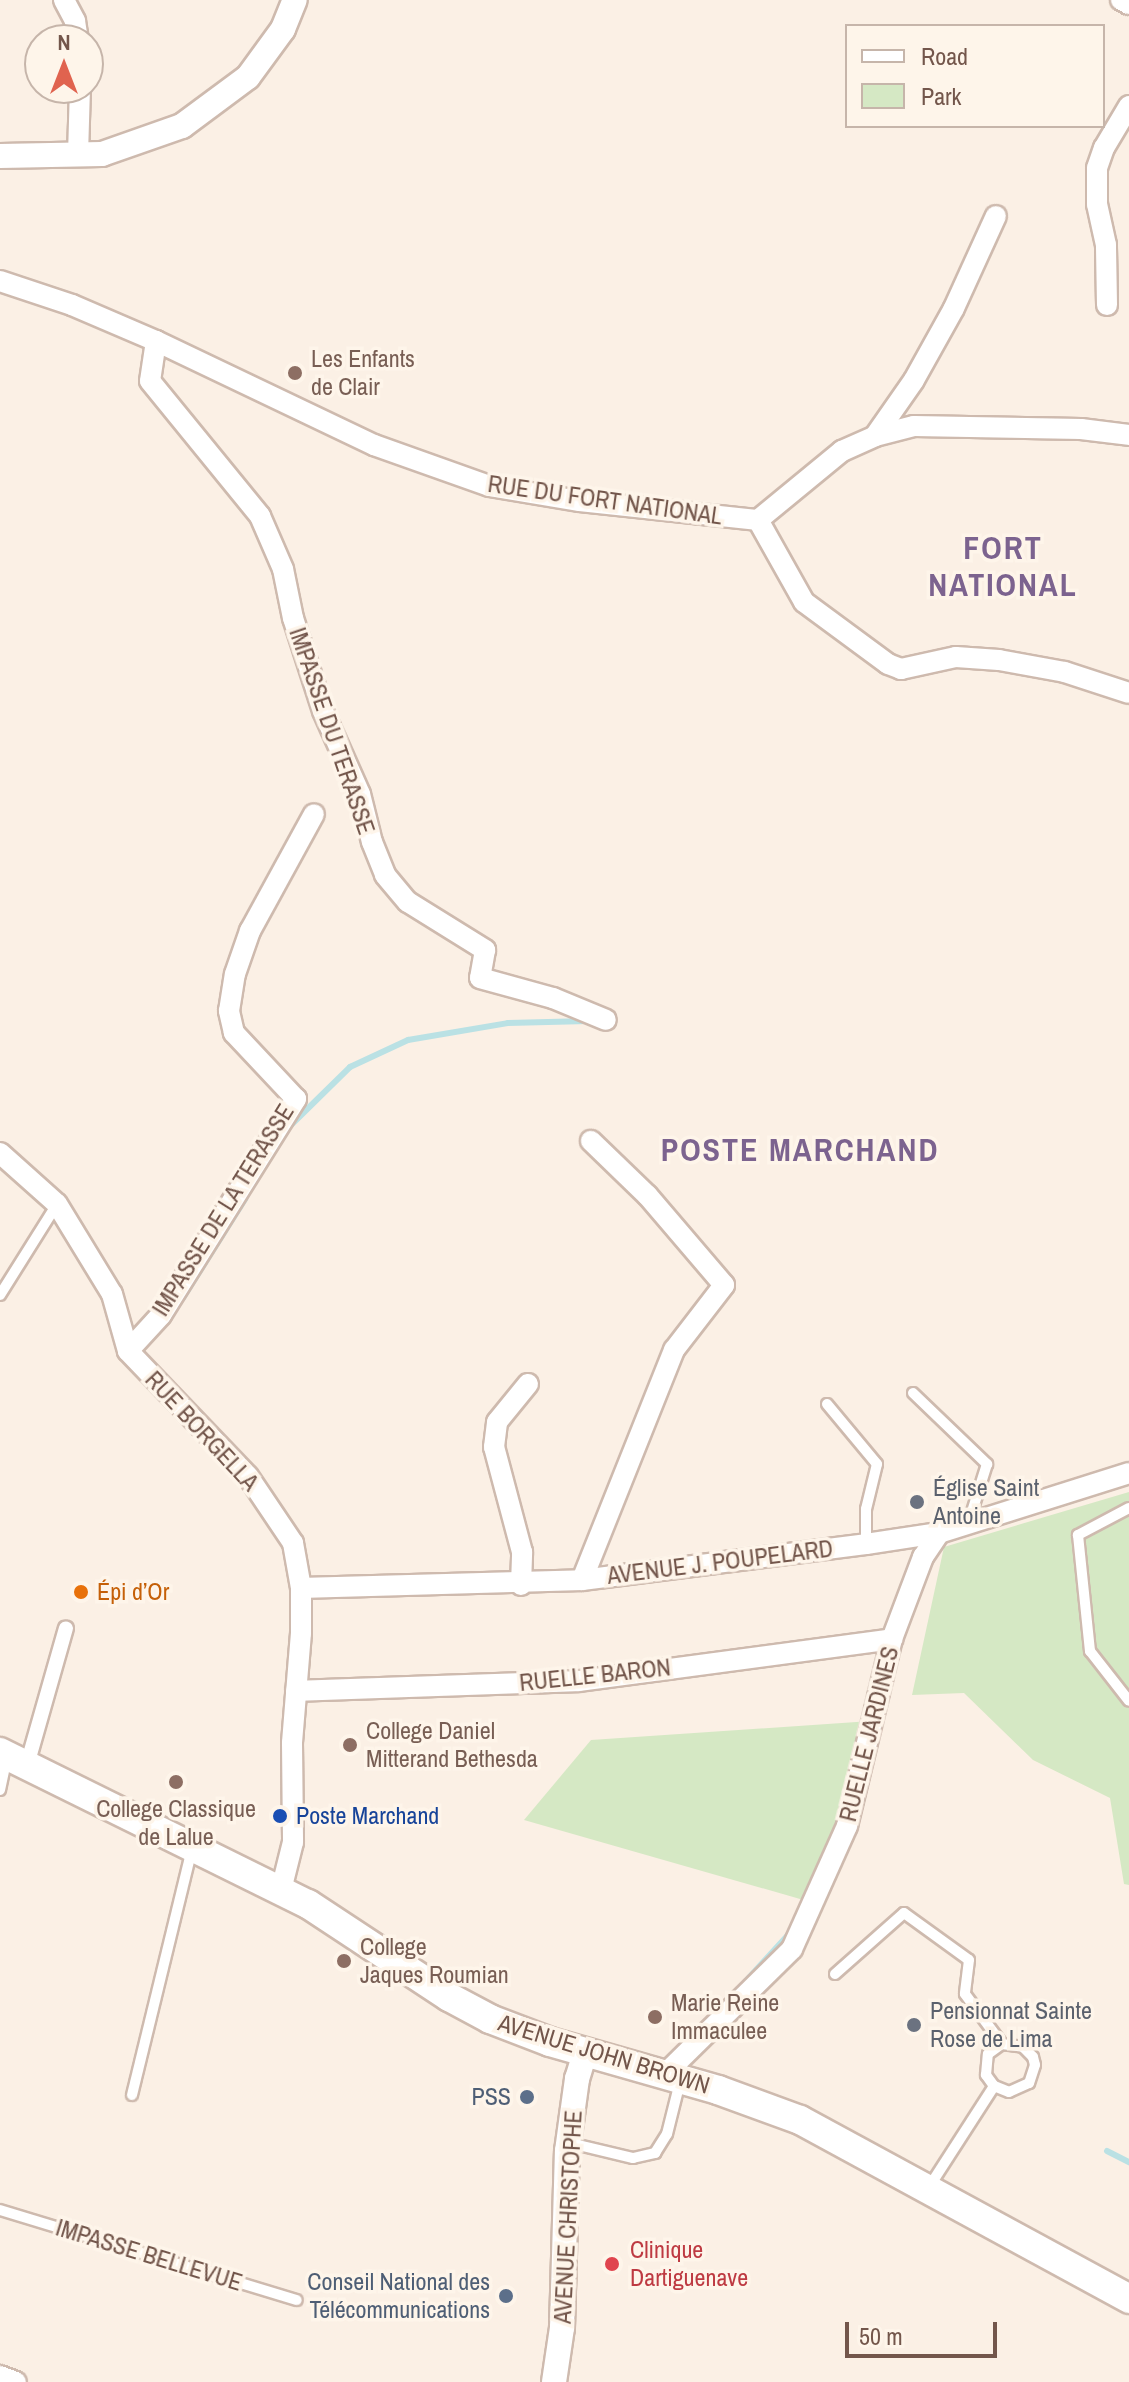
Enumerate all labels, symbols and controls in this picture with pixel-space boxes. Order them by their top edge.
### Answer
north arrow [24,24,104,104]
legend [845,24,1105,128]
text: N [57,27,71,57]
text: Road [921,40,968,72]
text: Park [921,80,961,112]
place label: Les Enfants de Clair [311,345,415,401]
marker: Les Enfants de Clair [286,364,304,382]
street label: RUE DU FORT NATIONAL [486,469,724,531]
district label: FORT NATIONAL [928,530,1078,605]
street label: IMPASSE DU TERASSE [283,624,381,838]
street label: IMPASSE DE LA TERASSE [146,1098,300,1322]
district label: POSTE MARCHAND [661,1131,939,1169]
street label: RUE BORGELLA [139,1365,265,1497]
place label: Église Saint Antoine [933,1474,1039,1530]
marker: Église Saint Antoine [908,1493,926,1511]
street label: AVENUE J. POUPELARD [606,1534,834,1590]
place label: Épi d’Or [97,1578,169,1606]
marker: Épi d’Or [72,1583,90,1601]
street label: RUELLE JARDINES [833,1644,905,1824]
street label: RUELLE BARON [518,1653,672,1697]
place label: College Daniel Mitterand Bethesda [366,1717,538,1773]
marker: College Daniel Mitterand Bethesda [341,1736,359,1754]
marker: College Classique de Lalue [167,1773,185,1791]
place label: College Classique de Lalue [96,1795,256,1851]
place label: Poste Marchand [296,1802,439,1830]
marker: Poste Marchand [271,1807,289,1825]
place label: College Jaques Roumian [360,1933,509,1989]
marker: College Jaques Roumian [335,1952,353,1970]
place label: Marie Reine Immaculee [671,1989,779,2045]
place label: Pensionnat Sainte Rose de Lima [930,1997,1092,2053]
street label: AVENUE JOHN BROWN [495,2008,713,2100]
marker: Marie Reine Immaculee [646,2008,664,2026]
marker: Pensionnat Sainte Rose de Lima [905,2016,923,2034]
place label: PSS [472,2083,511,2111]
marker: PSS [518,2088,536,2106]
street label: AVENUE CHRISTOPHE [548,2110,588,2324]
street label: IMPASSE BELLEVUE [52,2213,246,2297]
place label: Clinique Dartiguenave [630,2236,748,2292]
marker: Clinique Dartiguenave [601,2253,623,2275]
place label: Conseil National des Télécommunications [307,2268,490,2324]
marker: Conseil National des Télécommunications [497,2287,515,2305]
scale bar [849,2306,1001,2356]
text: 50 m [859,2320,903,2352]

